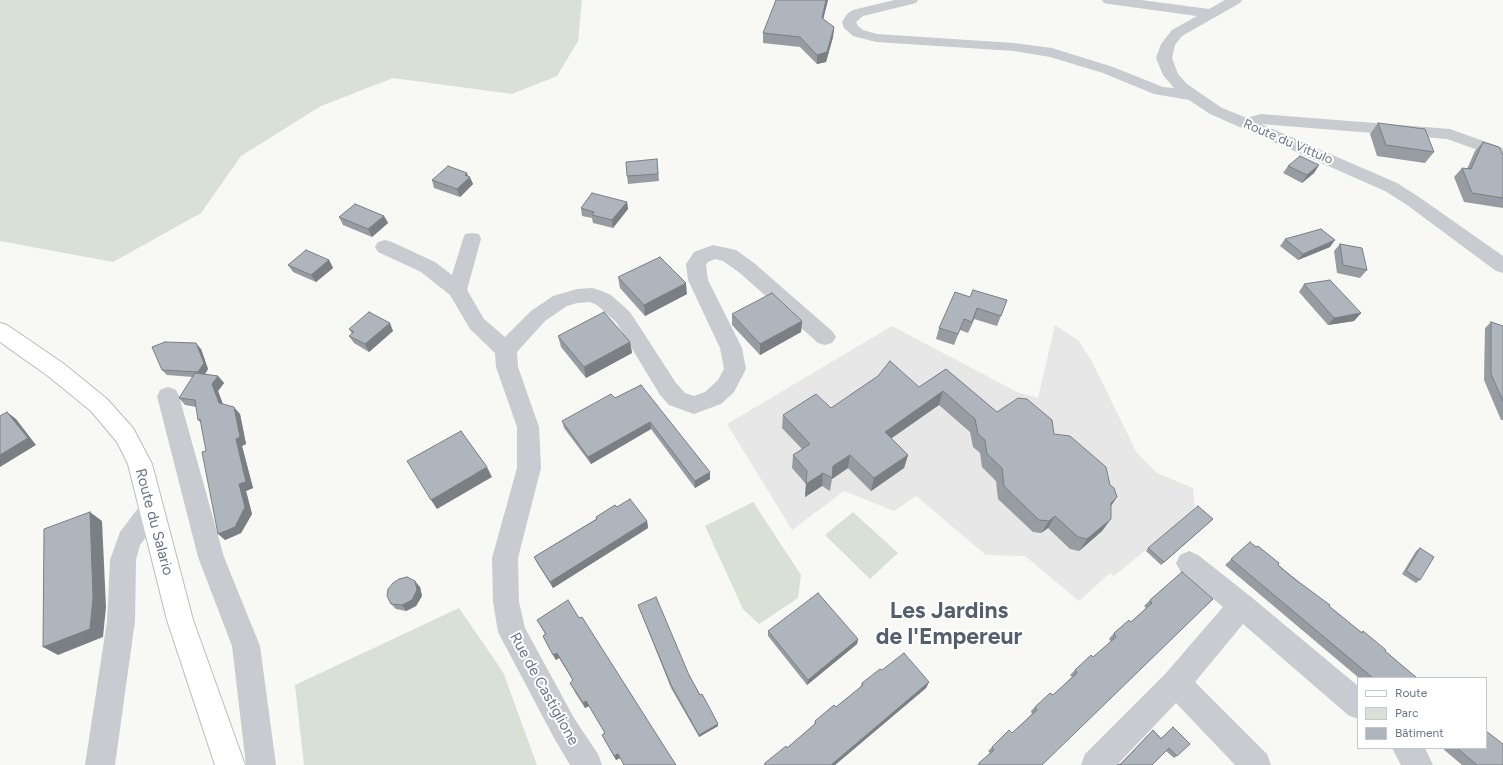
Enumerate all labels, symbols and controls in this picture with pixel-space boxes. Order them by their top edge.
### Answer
street label: Route du Vittulo [1241,116,1335,168]
street label: Route du Salario [131,467,177,577]
district label: Les Jardins de l'Empereur [876,597,1022,651]
street label: Rue de Castiglione [506,630,582,748]
legend [1357,677,1487,749]
text: Route [1395,686,1427,700]
text: Parc [1395,706,1419,720]
text: Bâtiment [1395,726,1444,740]

